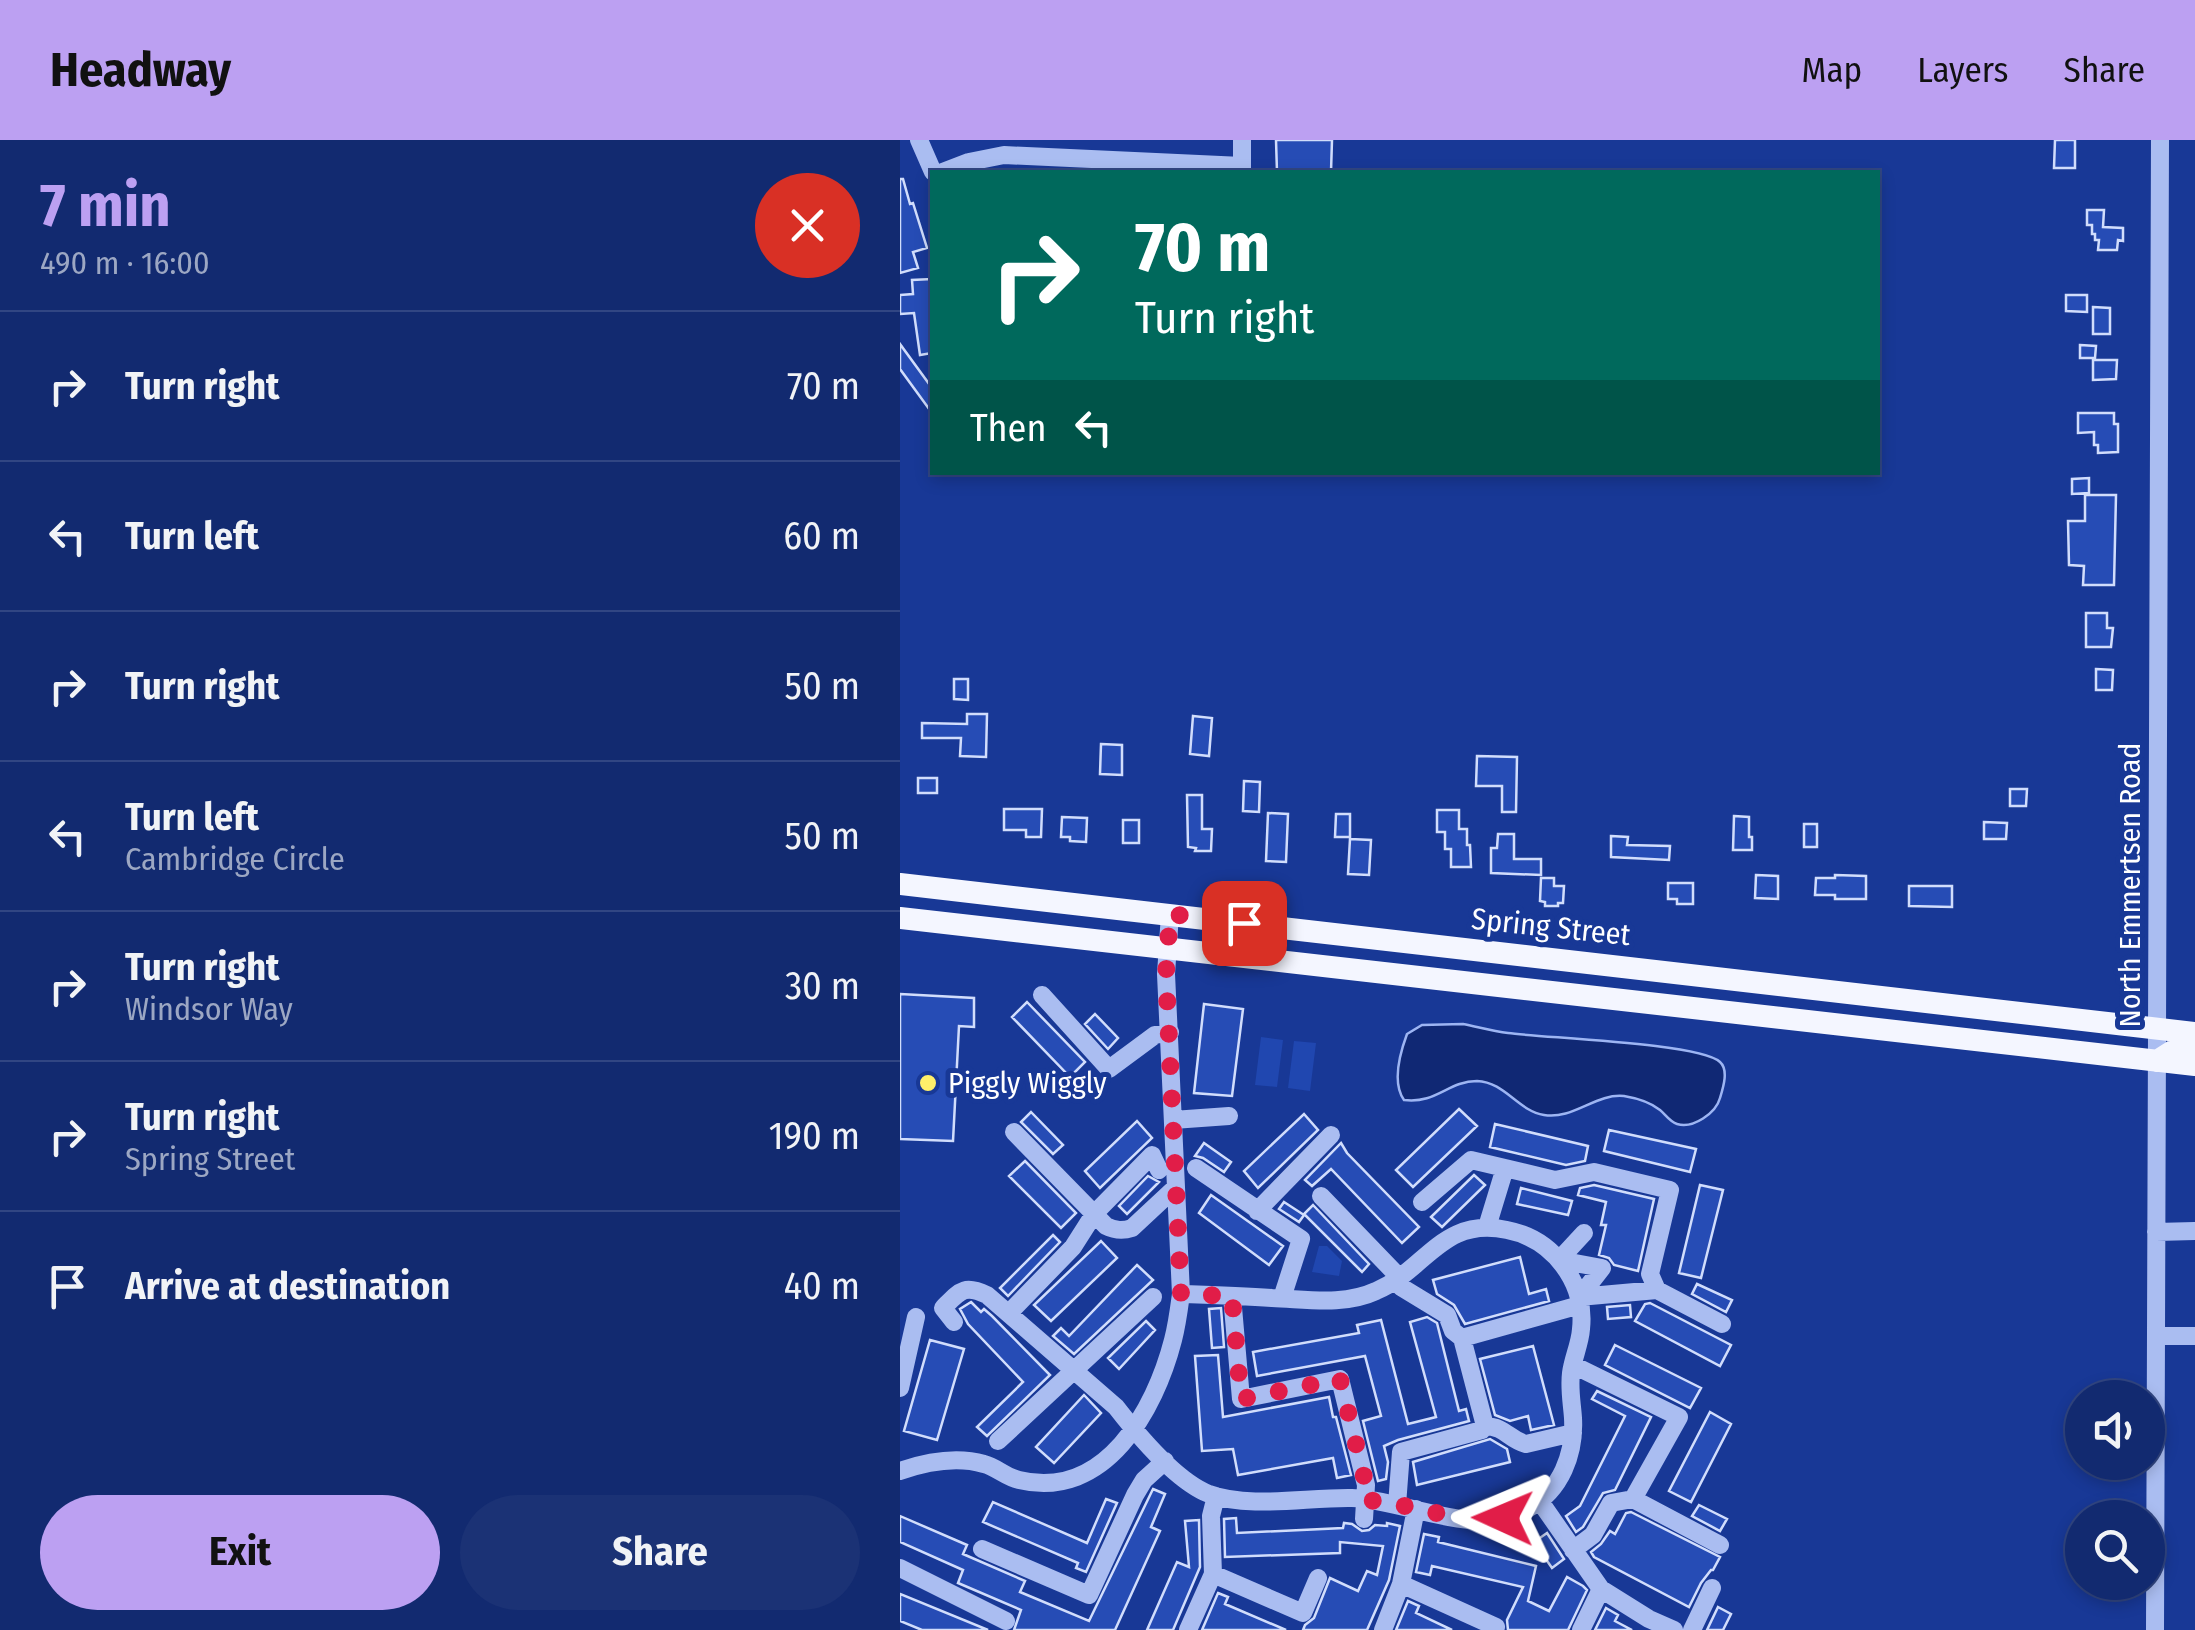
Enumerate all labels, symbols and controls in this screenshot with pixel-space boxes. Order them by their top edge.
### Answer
text: Headway [50,41,231,99]
text: Map [1802,49,1862,91]
text: Layers [1917,49,2009,91]
text: Share [2064,49,2145,91]
text: 7 min [40,170,171,242]
button: close [755,173,860,278]
text: 70 m [1135,206,1270,290]
icon: right [970,210,1100,340]
text: 490 m · 16:00 [40,244,210,282]
text: Turn right [1135,291,1314,345]
icon: right [40,359,95,414]
text: Turn right [125,363,279,409]
text: 70 m [787,363,860,409]
icon: left [1066,400,1121,455]
text: Then [970,405,1046,451]
icon: left [40,509,95,564]
text: Turn left [125,513,259,559]
text: 60 m [783,513,860,559]
icon: right [40,659,95,714]
text: Turn right [125,663,279,709]
text: 50 m [785,663,860,709]
street label: North Emmertsen Road [2112,743,2148,1027]
text: Turn left [125,794,259,840]
icon: left [40,809,95,864]
text: 50 m [785,813,860,859]
text: Cambridge Circle [125,840,345,878]
pin [1202,881,1287,966]
icon: arrive [1217,896,1272,951]
street label: Spring Street [1470,901,1632,953]
text: Turn right [125,944,279,990]
icon: right [40,959,95,1014]
text: 30 m [785,963,860,1009]
text: Windsor Way [125,990,293,1028]
place label: Piggly Wiggly [948,1065,1107,1101]
marker: Piggly Wiggly [917,1072,939,1094]
text: Turn right [125,1094,279,1140]
icon: right [40,1109,95,1164]
text: 190 m [769,1113,860,1159]
text: Spring Street [125,1140,295,1178]
icon: arrive [40,1259,95,1314]
text: Arrive at destination [125,1263,450,1309]
text: 40 m [784,1263,860,1309]
map controls [2065,1380,2165,1600]
button: sound [2065,1380,2165,1480]
position arrow [1451,1466,1555,1570]
button: Exit [40,1495,440,1610]
button: Share [460,1495,860,1610]
button: search [2065,1500,2165,1600]

